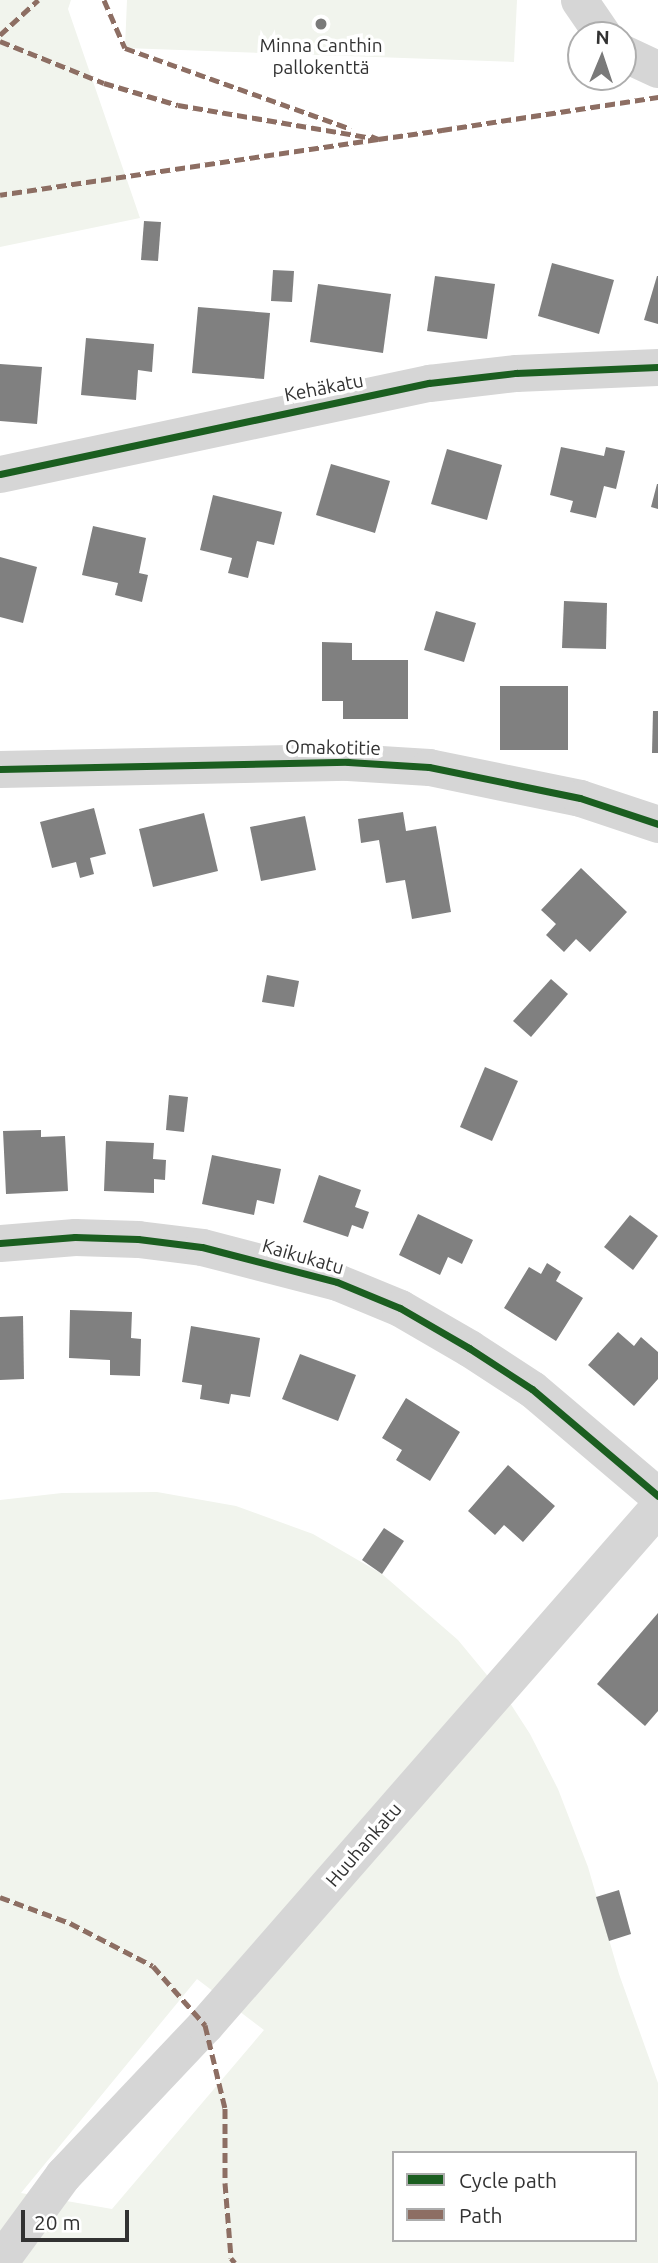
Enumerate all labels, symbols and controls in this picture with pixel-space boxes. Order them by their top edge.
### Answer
marker: Minna Canthin pallokenttä [313,16,329,32]
north arrow [567,21,637,91]
text: N [595,26,610,48]
place label: Minna Canthin pallokenttä [259,35,383,79]
street label: Kehäkatu [283,369,365,407]
street label: Omakotitie [285,736,381,760]
street label: Kaikukatu [259,1234,347,1280]
street label: Huuhankatu [321,1798,407,1892]
legend [392,2151,637,2242]
text: Cycle path [459,2168,557,2192]
scale bar [24,2196,133,2240]
text: Path [459,2203,502,2227]
text: 20 m [34,2210,81,2234]

